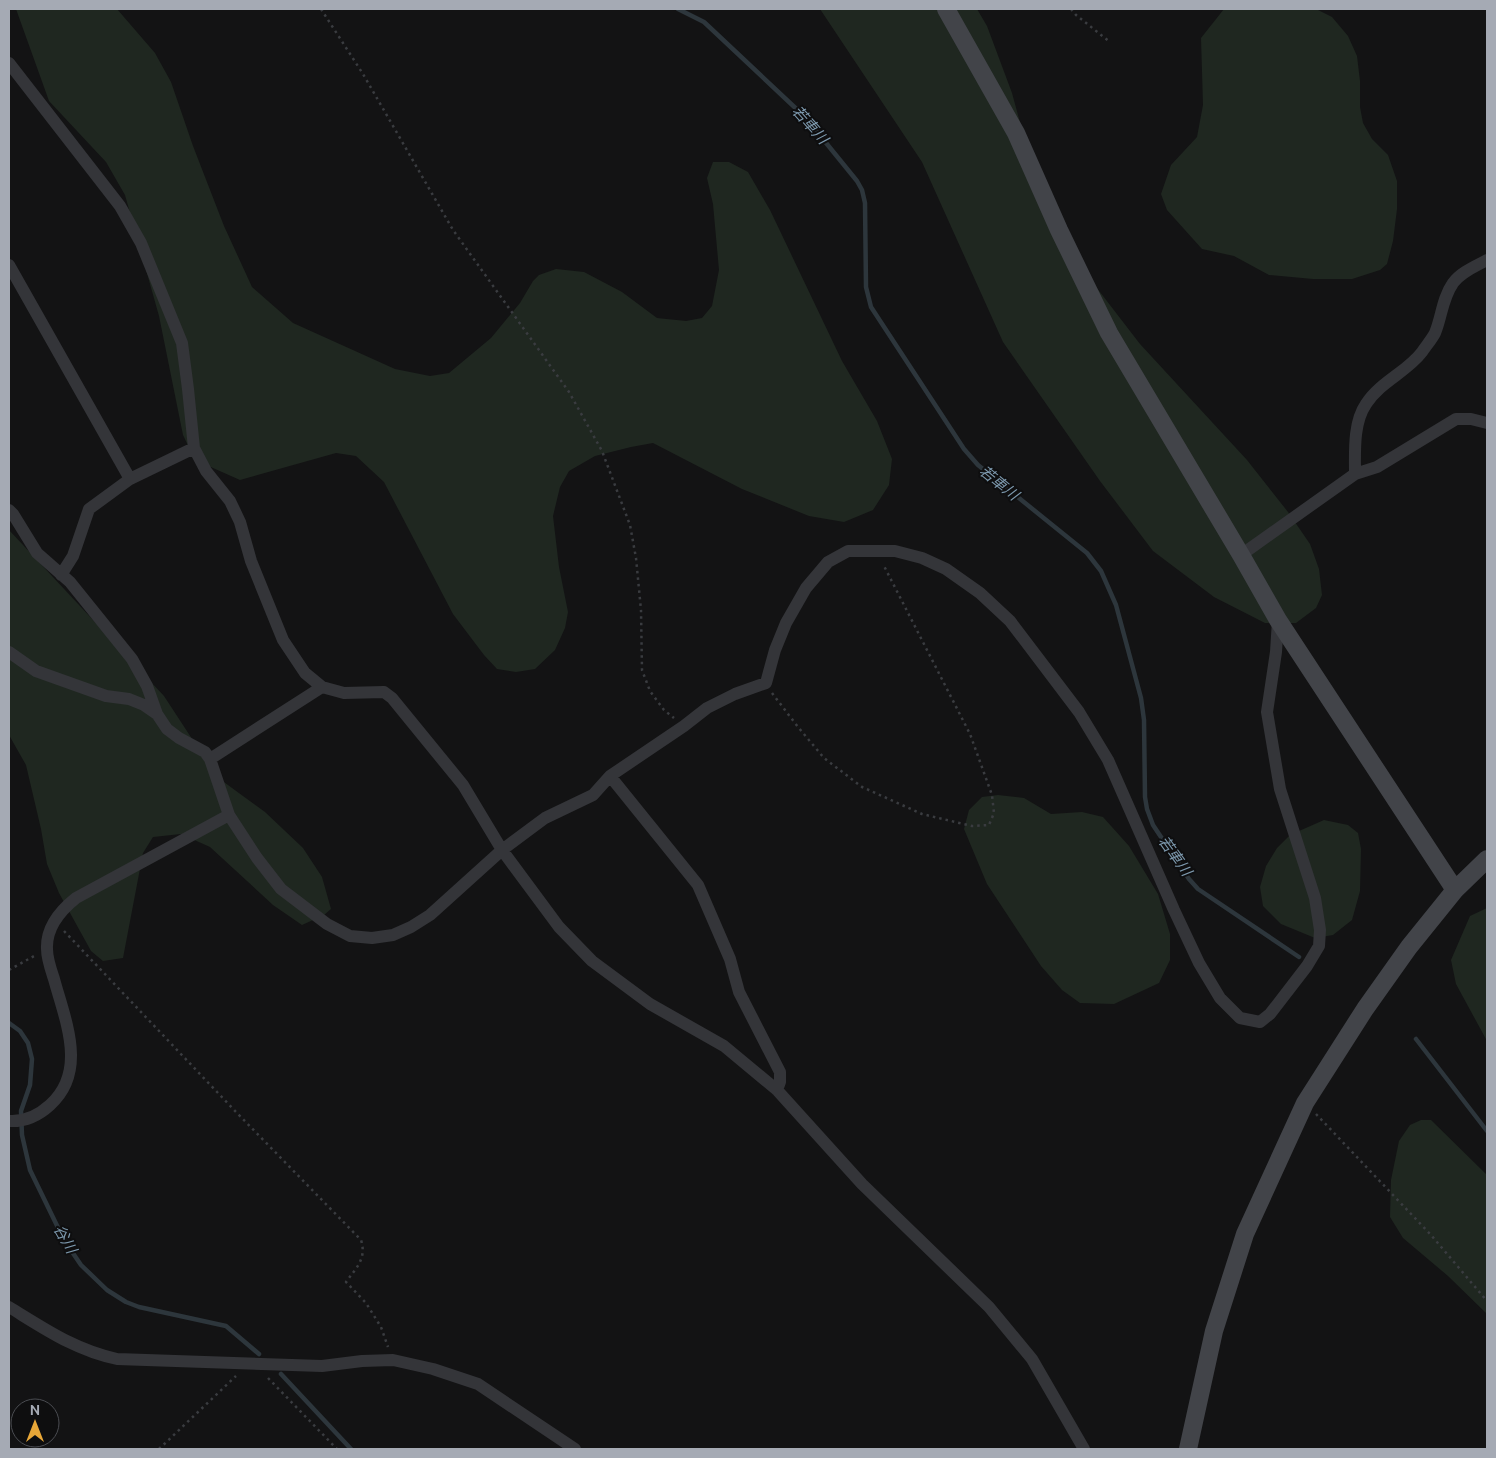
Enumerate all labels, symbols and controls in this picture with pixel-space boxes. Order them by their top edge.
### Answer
water label: 若車川 [789,102,833,149]
water label: 若車川 [976,462,1024,505]
water label: 若車川 [1155,833,1197,881]
water label: 谷川 [51,1222,81,1258]
north arrow [10,1398,60,1448]
text: N [30,1402,40,1418]

